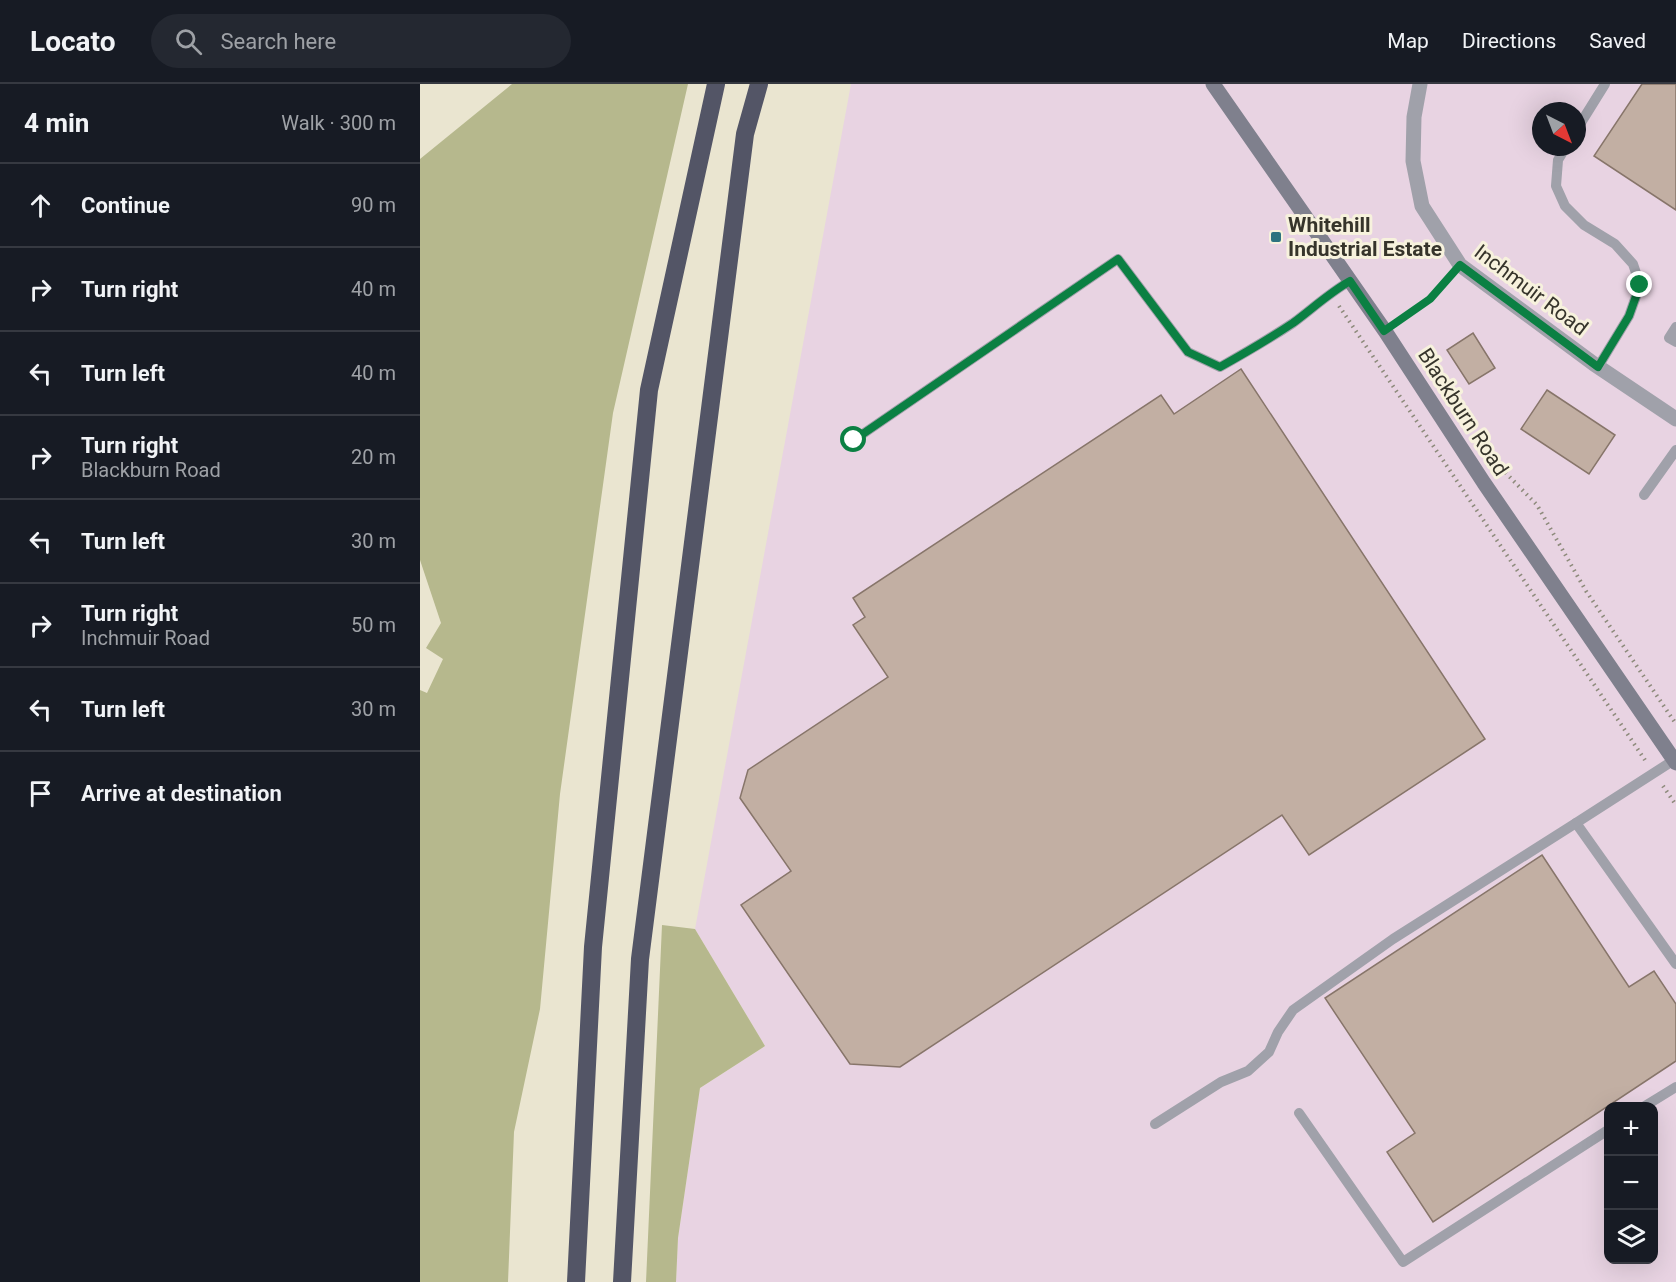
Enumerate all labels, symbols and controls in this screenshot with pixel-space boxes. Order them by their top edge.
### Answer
search box [151,14,571,68]
text: Locato [30,25,115,58]
icon: search [172,25,205,58]
text: Search here [220,29,336,54]
text: Map [1387,29,1429,53]
text: Directions [1462,29,1556,53]
text: Saved [1589,29,1646,53]
north arrow [1532,102,1586,156]
text: 4 min [24,108,89,138]
text: Walk · 300 m [281,111,396,135]
icon: ahead [24,189,57,222]
text: Continue [81,193,170,218]
text: 90 m [351,193,396,217]
place label: Whitehill Industrial Estate [1288,213,1442,261]
marker: Whitehill Industrial Estate [1269,230,1283,244]
street label: Inchmuir Road [1470,240,1592,340]
route end [1626,271,1652,297]
icon: right [24,273,57,306]
text: Turn right [81,277,178,302]
text: 40 m [351,277,396,301]
street label: Blackburn Road [1413,344,1513,480]
icon: left [24,357,57,390]
text: Turn left [81,361,165,386]
text: 40 m [351,361,396,385]
route start [840,426,866,452]
text: Turn right [81,433,178,458]
icon: right [24,441,57,474]
text: 20 m [351,445,396,469]
text: Blackburn Road [81,458,221,482]
icon: left [24,525,57,558]
text: Turn left [81,529,165,554]
text: 30 m [351,529,396,553]
text: Turn right [81,601,178,626]
icon: right [24,609,57,642]
text: 50 m [351,613,396,637]
text: Inchmuir Road [81,626,210,650]
icon: left [24,693,57,726]
text: Turn left [81,697,165,722]
text: 30 m [351,697,396,721]
icon: arrive [24,777,57,810]
text: Arrive at destination [81,781,282,806]
map controls [1604,1102,1658,1264]
button: + [1604,1102,1658,1156]
button: − [1604,1156,1658,1210]
button: layers [1604,1210,1658,1264]

